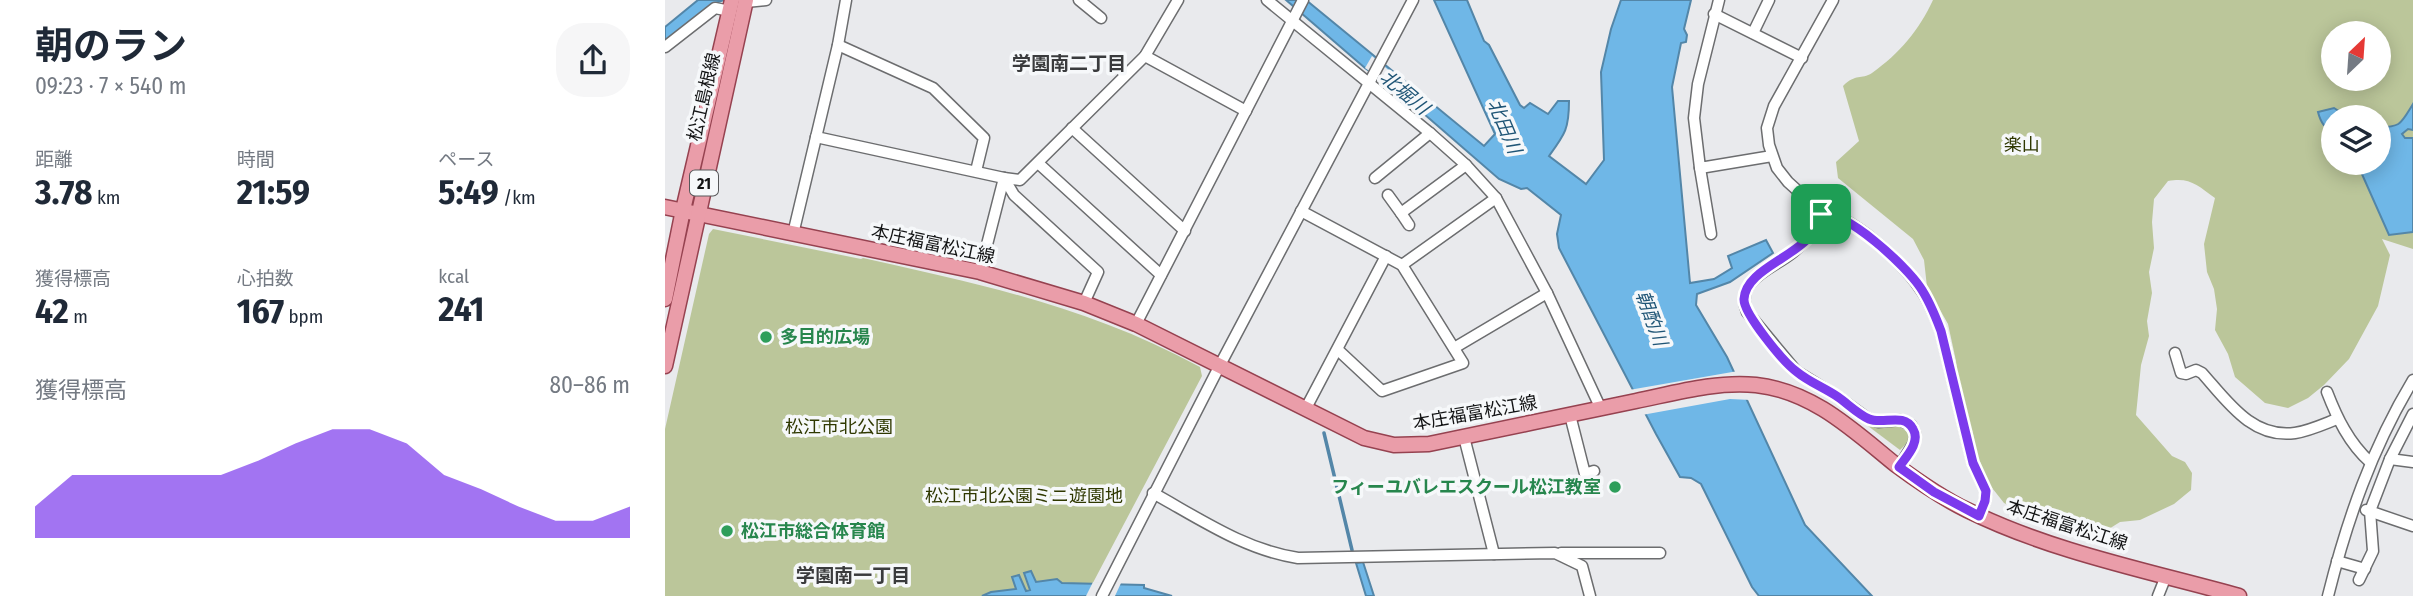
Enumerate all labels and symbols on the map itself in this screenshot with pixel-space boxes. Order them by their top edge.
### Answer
north arrow [2321,21,2391,91]
street label: 松江島根線 [683,51,725,143]
district label: 学園南二丁目 [1012,52,1126,75]
water label: 北堀川 [1375,65,1435,121]
water label: 北田川 [1483,95,1527,159]
park label: 楽山 [2004,134,2040,156]
road number: 21 [690,170,718,196]
pin [1791,184,1851,244]
street label: 本庄福富松江線 [869,220,997,268]
water label: 朝酌川 [1631,287,1673,351]
place label: 多目的広場 [780,326,870,348]
marker: 多目的広場 [758,329,774,345]
street label: 本庄福富松江線 [1411,391,1539,435]
park label: 松江市北公園 [785,416,893,438]
place label: フィーユバレエスクール松江教室 [1331,476,1601,498]
marker: フィーユバレエスクール松江教室 [1607,479,1623,495]
park label: 松江市北公園ミニ遊園地 [925,485,1123,507]
street label: 本庄福富松江線 [2004,495,2130,555]
place label: 松江市総合体育館 [741,520,885,542]
marker: 松江市総合体育館 [719,523,735,539]
district label: 学園南一丁目 [796,564,910,587]

